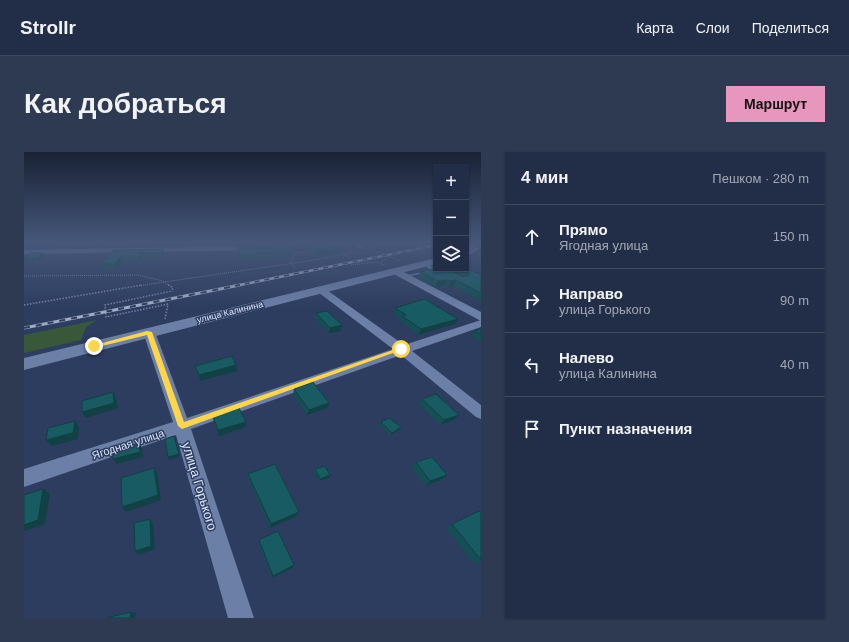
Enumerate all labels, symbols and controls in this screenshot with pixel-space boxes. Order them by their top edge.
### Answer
text: Strollr [20,17,76,38]
text: Карта [636,20,674,36]
text: Слои [696,20,730,36]
text: Поделиться [752,20,829,36]
button: Маршрут [726,86,825,122]
text: Как добраться [24,88,226,119]
map controls [433,164,469,272]
button: + [433,164,469,200]
text: 4 мин [521,168,568,187]
text: Пешком · 280 m [712,171,809,186]
button: − [433,200,469,236]
text: Прямо [559,221,608,238]
icon: ahead [521,226,543,248]
text: 150 m [773,229,809,244]
button: layers [433,236,469,272]
text: Ягодная улица [559,238,648,253]
text: Направо [559,285,623,302]
icon: right [521,290,543,312]
text: 90 m [780,293,809,308]
street label: улица Калинина [196,299,264,325]
text: улица Горького [559,302,651,317]
route end [85,337,103,355]
route start [392,340,410,358]
text: Налево [559,349,614,366]
icon: left [521,354,543,376]
text: 40 m [780,357,809,372]
text: улица Калинина [559,366,657,381]
icon: arrive [521,418,543,440]
text: Пункт назначения [559,420,692,437]
street label: Ягодная улица [90,426,167,461]
street label: улица Горького [179,440,220,532]

